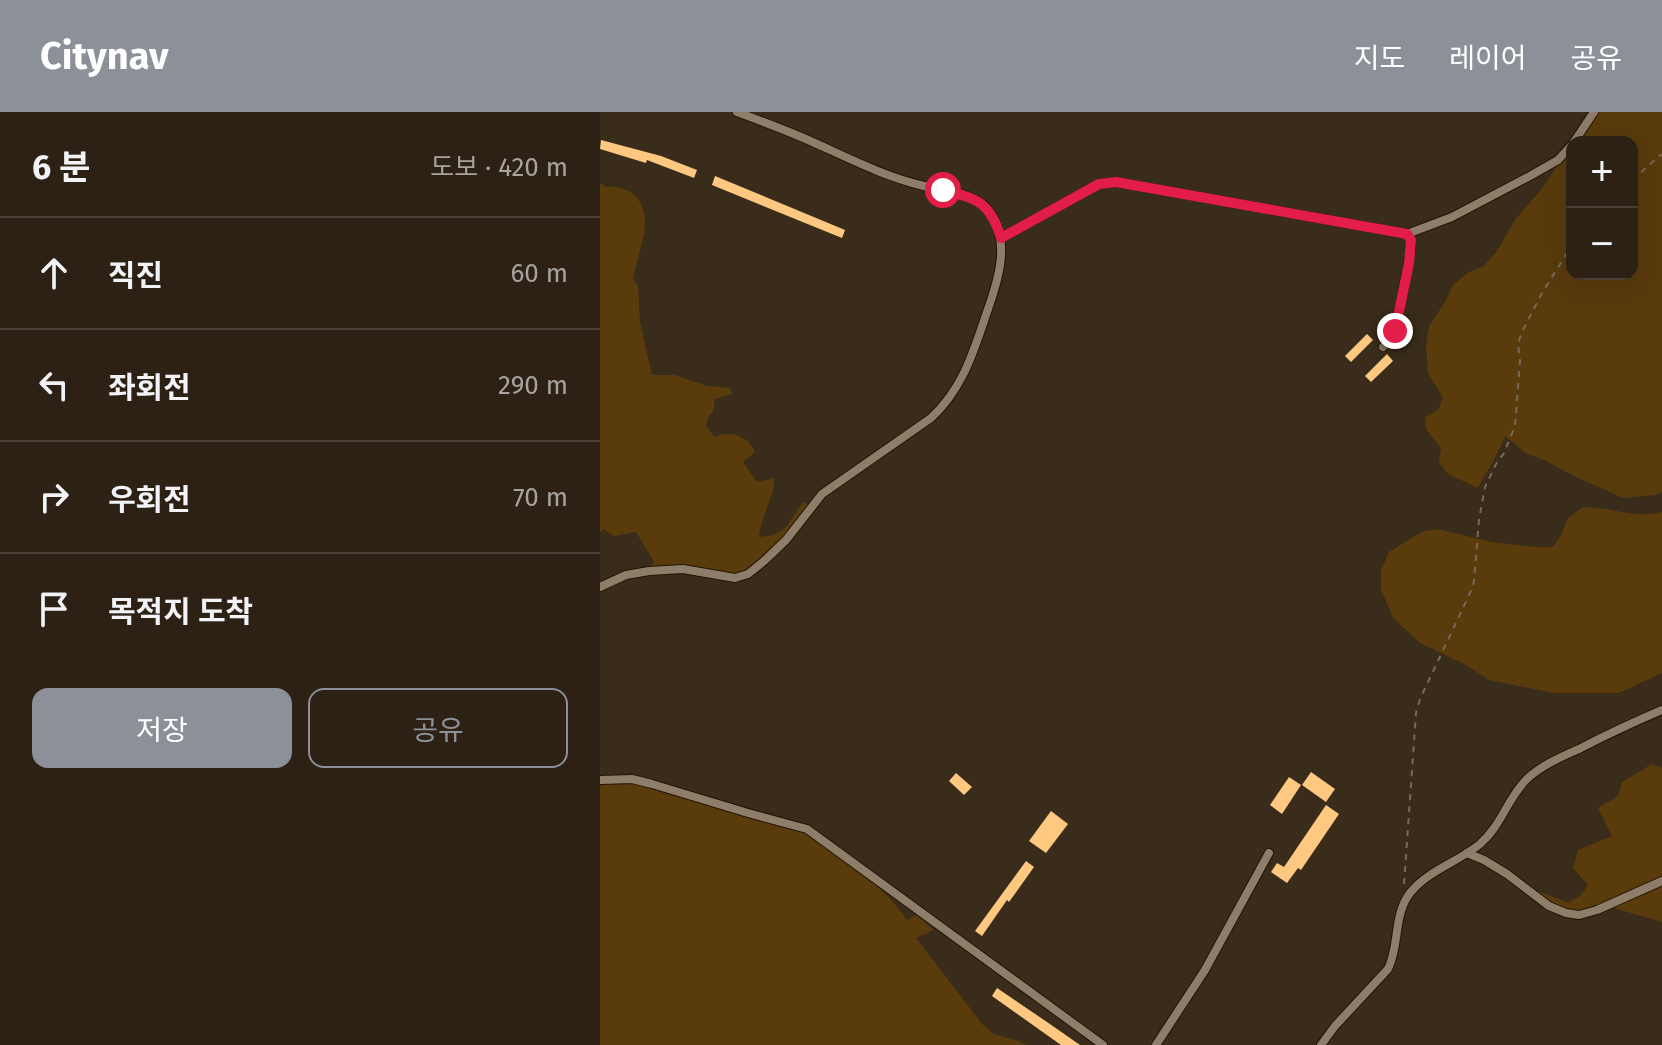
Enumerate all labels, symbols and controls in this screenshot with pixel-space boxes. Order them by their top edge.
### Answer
text: Citynav [40,33,168,79]
text: 지도 [1354,42,1405,75]
text: 레이어 [1449,42,1526,75]
text: 공유 [1570,42,1622,75]
map controls [1566,136,1638,280]
button: + [1566,136,1638,208]
text: 6 분 [32,147,91,188]
text: 도보 · 420 m [430,152,568,183]
route start [925,172,961,208]
button: − [1566,208,1638,280]
icon: ahead [32,251,76,295]
text: 직진 [108,258,163,294]
text: 60 m [510,258,568,289]
route end [1377,313,1413,349]
icon: left [32,363,76,407]
text: 좌회전 [108,370,191,406]
text: 290 m [498,370,568,401]
icon: right [32,475,76,519]
text: 우회전 [108,482,191,518]
text: 70 m [513,482,568,513]
icon: arrive [32,587,76,631]
text: 목적지 도착 [108,594,253,630]
button: 저장 [32,688,292,768]
button: 공유 [308,688,568,768]

